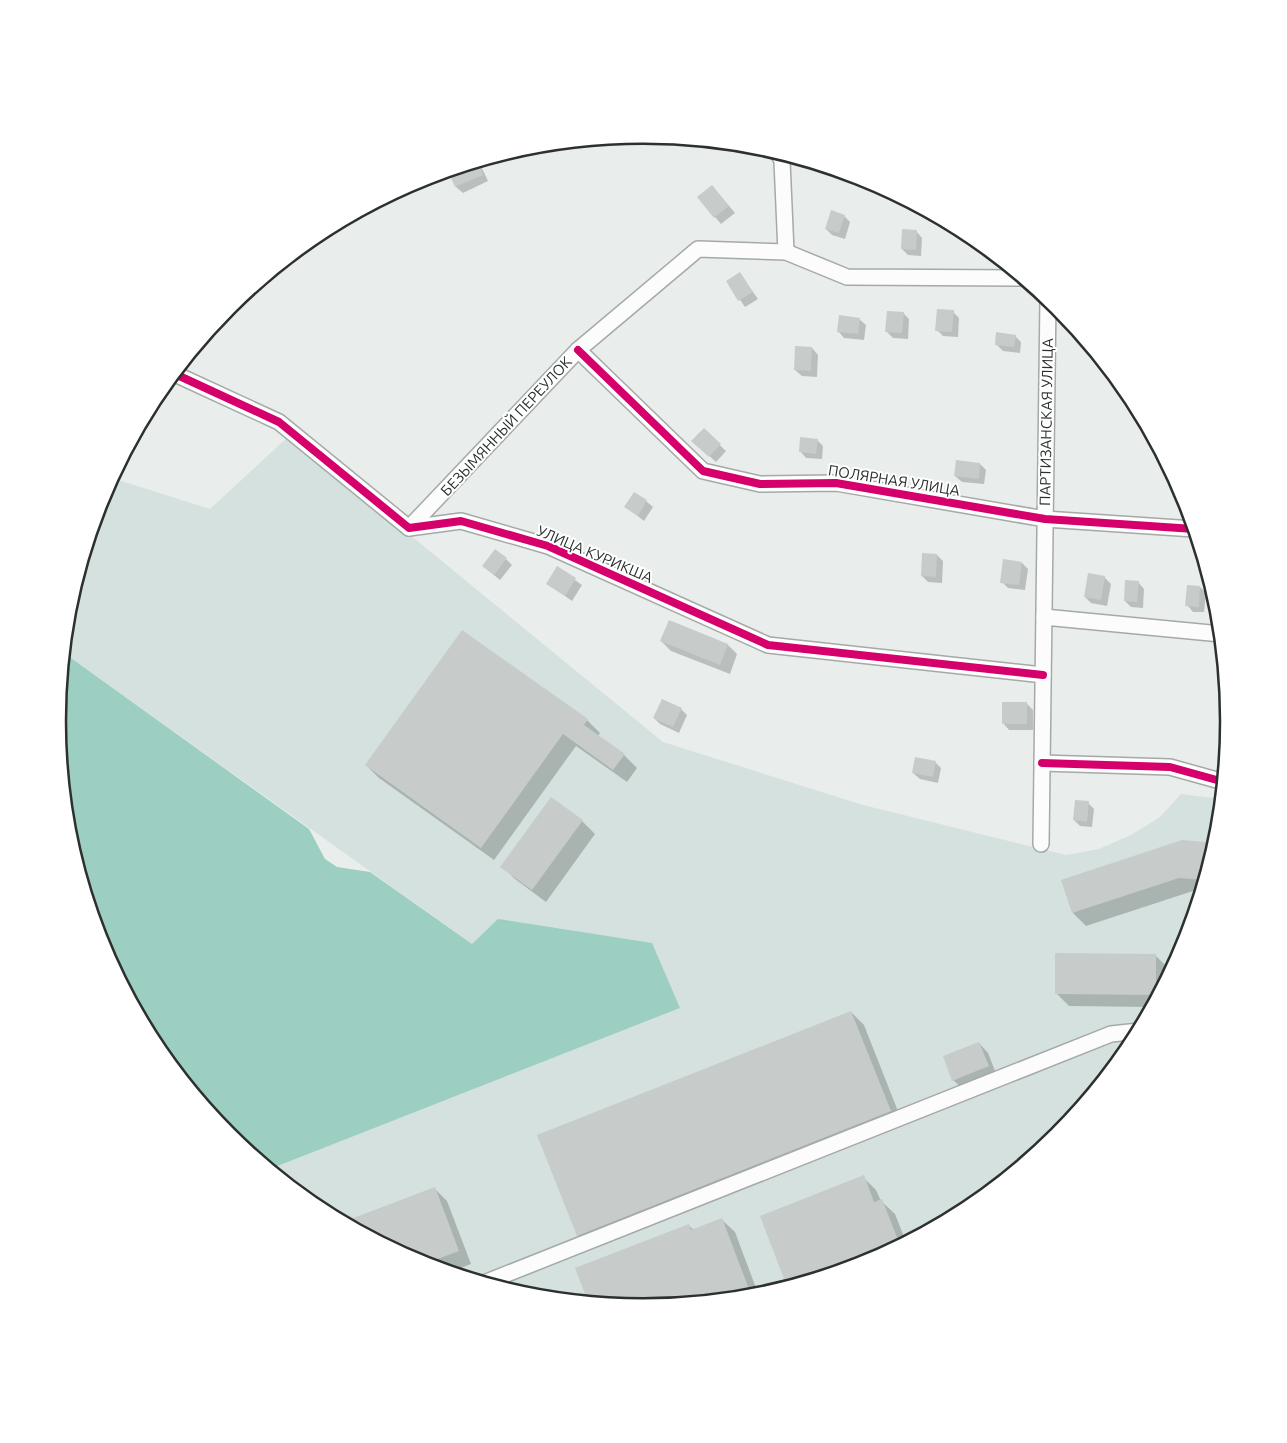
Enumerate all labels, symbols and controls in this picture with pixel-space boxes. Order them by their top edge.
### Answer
street label: ПАРТИЗАНСКАЯ УЛИЦА [1036,338,1056,506]
street label: БЕЗЫМЯННЫЙ ПЕРЕУЛОК [437,353,575,499]
street label: ПОЛЯРНАЯ УЛИЦА [827,461,961,499]
street label: УЛИЦА КУРИКША [535,522,656,586]

